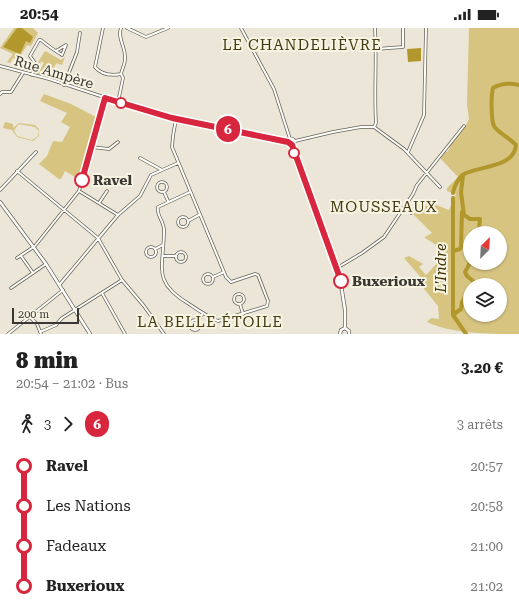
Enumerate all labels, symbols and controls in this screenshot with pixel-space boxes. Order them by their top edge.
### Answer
text: 20:54 [20,5,58,23]
district label: LE CHANDELIÈVRE [222,36,382,54]
street label: Rue Ampère [12,52,96,92]
unlabelled marker [115,97,127,109]
line badge: 6 [215,116,241,142]
text: 6 [224,121,232,137]
unlabelled marker [288,147,300,159]
marker: Ravel [74,172,90,188]
place label: Ravel [93,172,132,188]
district label: MOUSSEAUX [330,198,438,216]
north arrow [463,226,507,270]
map controls [463,226,507,322]
water label: L'Indre [432,243,450,294]
marker: Buxerioux [333,273,349,289]
place label: Buxerioux [352,273,426,289]
button: layers [463,278,507,322]
scale bar [12,306,79,325]
text: 200 m [18,308,49,321]
district label: LA BELLE ÉTOILE [137,313,283,331]
text: 8 min [16,348,78,373]
text: 3.20 € [461,359,503,377]
text: 20:54 – 21:02 · Bus [16,376,128,391]
icon: walk [16,413,38,435]
icon: forward [57,413,79,435]
text: 6 [93,416,101,432]
text: 3 [44,417,51,432]
text: 3 arrêts [457,417,503,432]
text: Ravel [46,457,88,475]
text: 20:57 [471,459,503,474]
text: Les Nations [46,497,131,515]
text: 20:58 [471,499,503,514]
text: Fadeaux [46,537,106,555]
text: 21:00 [471,539,503,554]
text: Buxerioux [46,577,124,595]
text: 21:02 [471,579,503,594]

